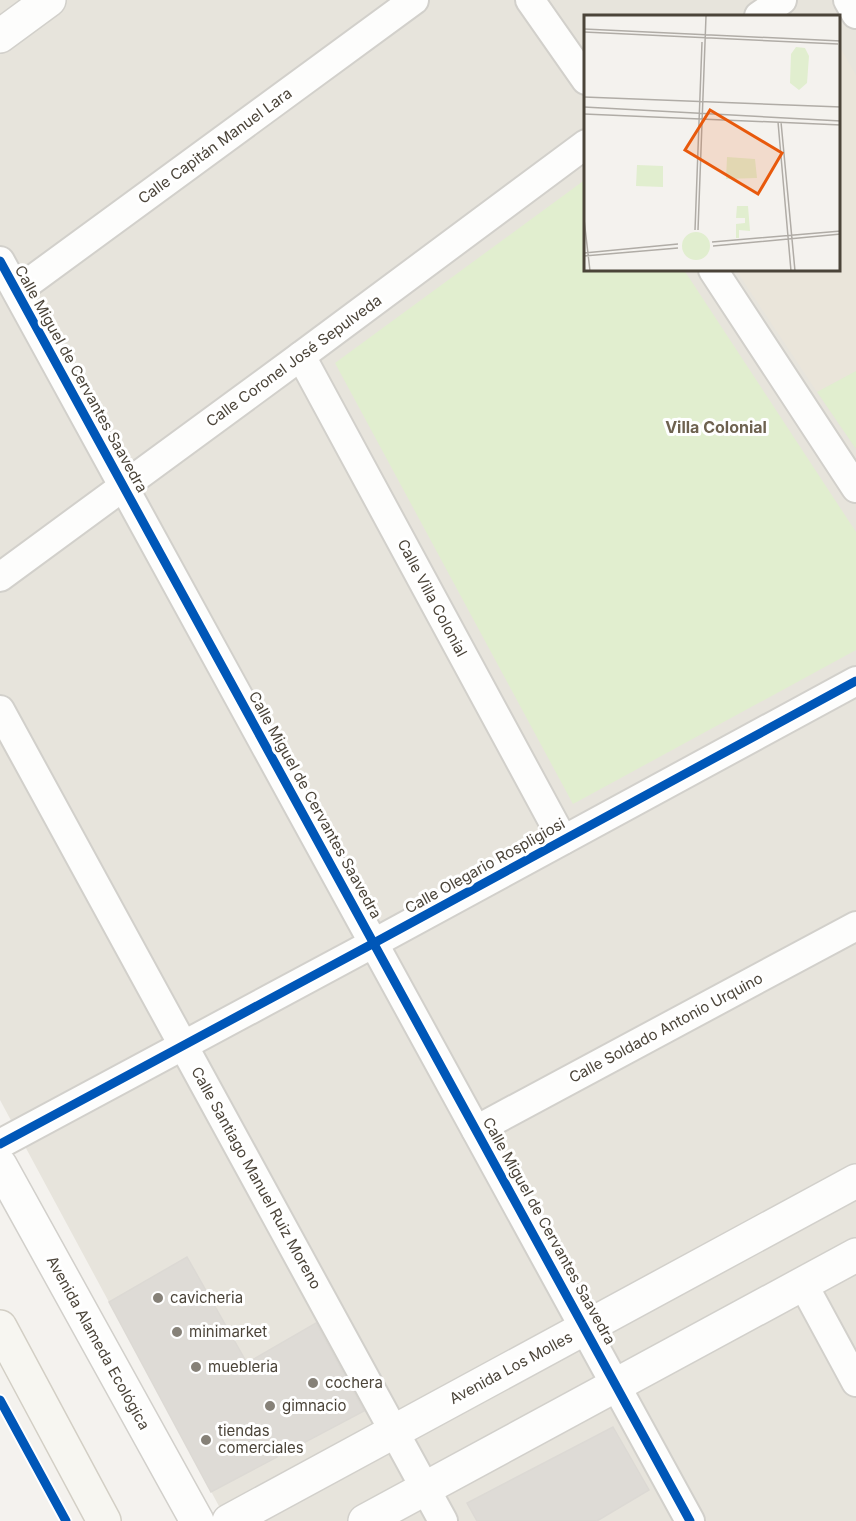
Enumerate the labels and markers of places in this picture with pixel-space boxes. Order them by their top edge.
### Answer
place label: cavicheria [170,1288,243,1307]
marker: cavicheria [151,1291,165,1305]
place label: minimarket [189,1322,267,1341]
marker: minimarket [170,1325,184,1339]
place label: muebleria [208,1357,278,1376]
marker: muebleria [189,1360,203,1374]
place label: cochera [325,1373,383,1392]
marker: cochera [306,1376,320,1390]
place label: gimnacio [282,1396,346,1415]
marker: gimnacio [263,1399,277,1413]
place label: tiendas comerciales [218,1421,304,1457]
marker: tiendas comerciales [199,1433,213,1447]

